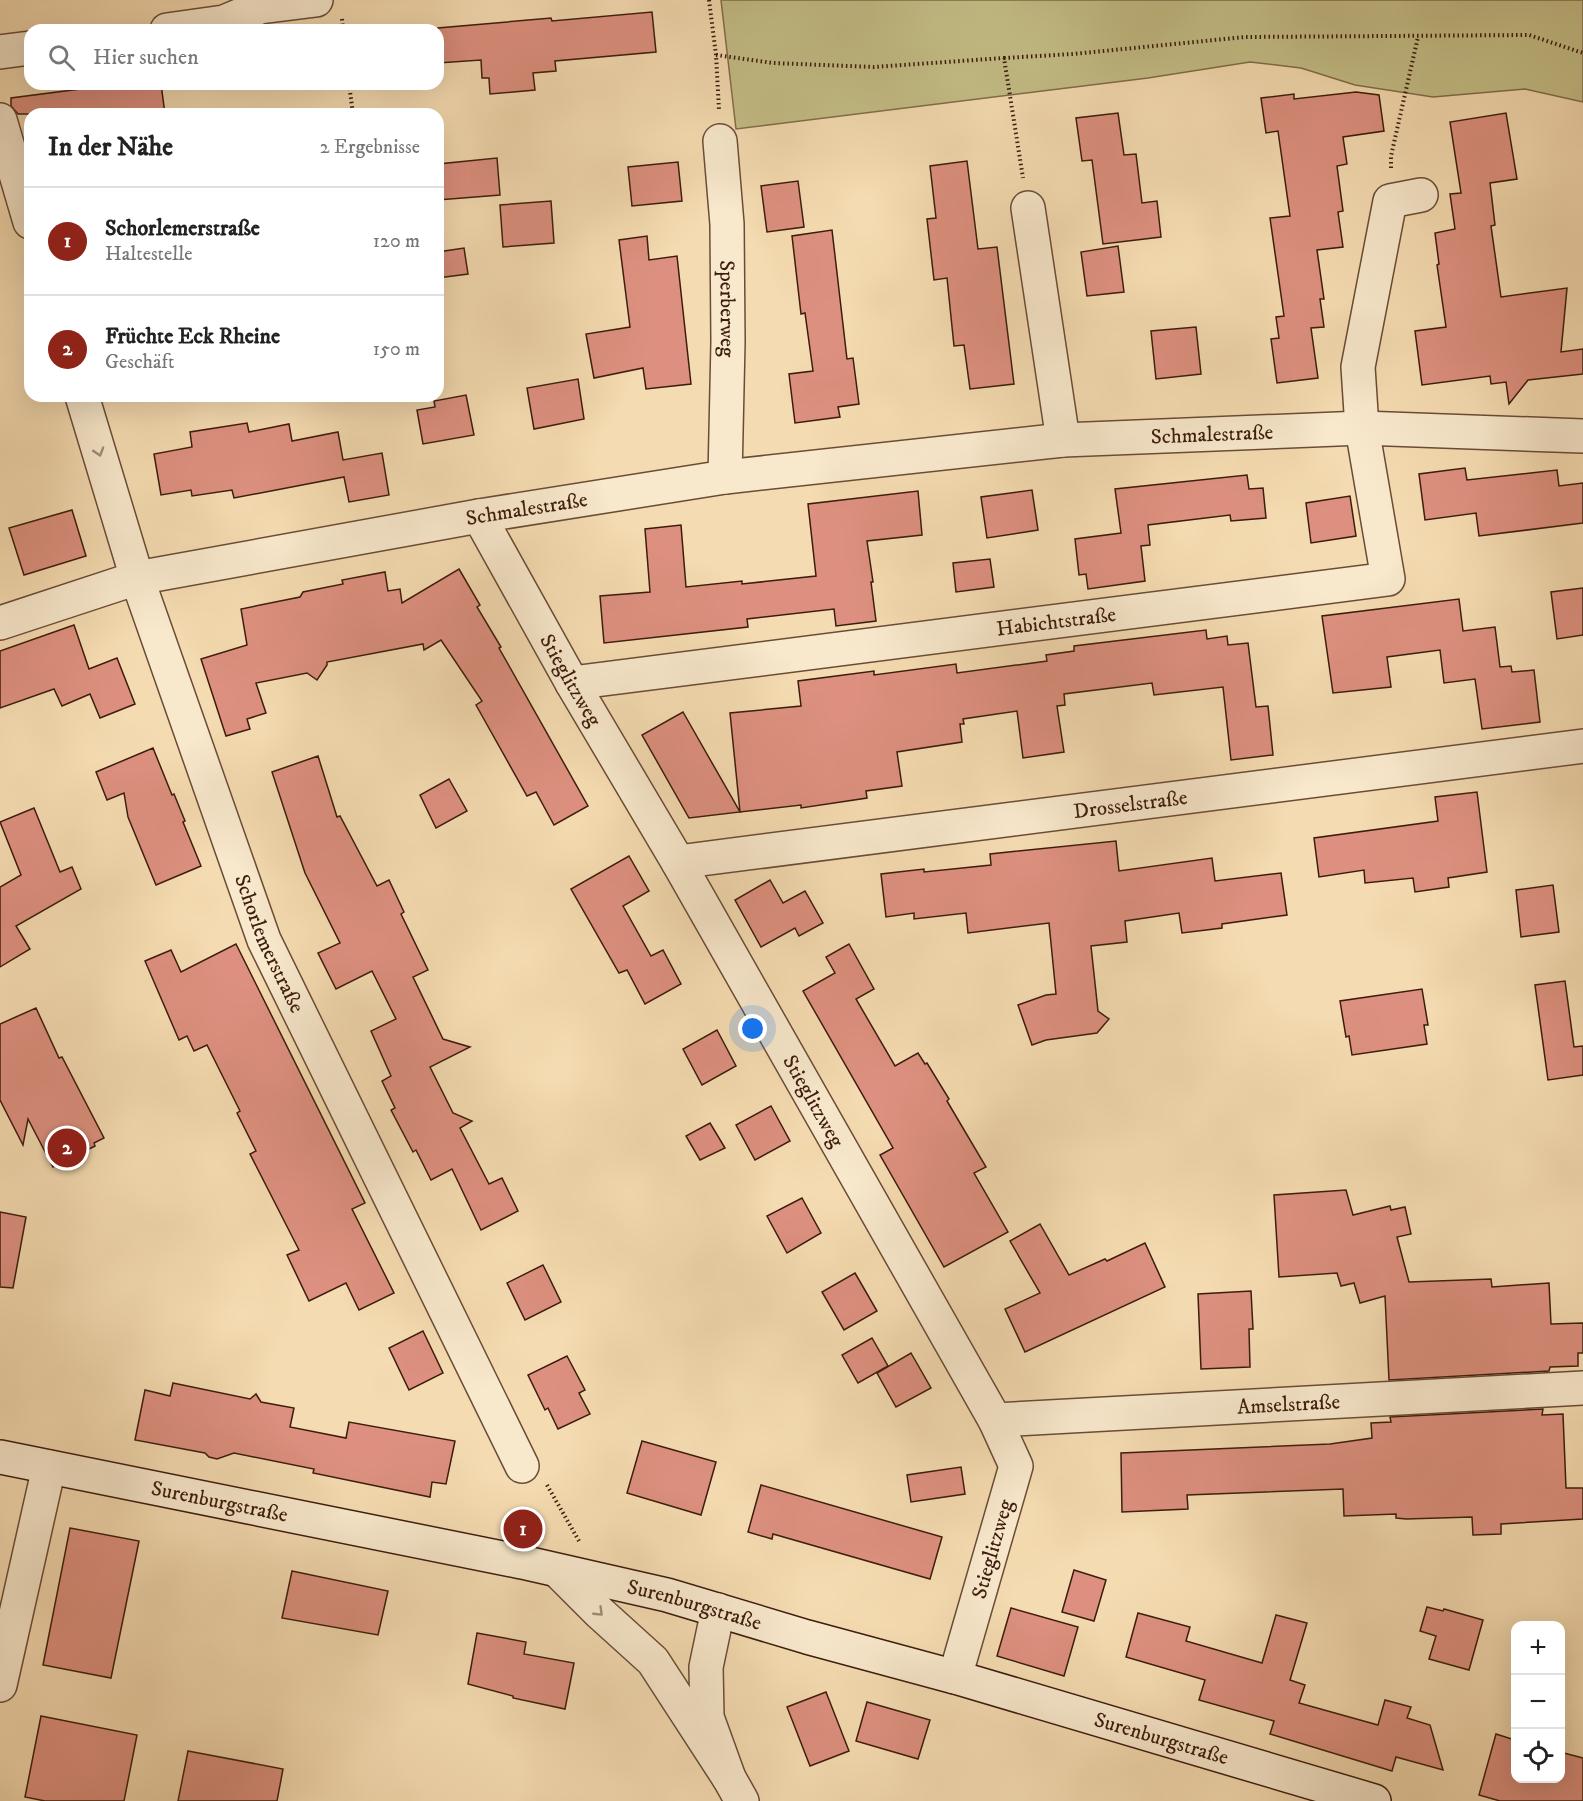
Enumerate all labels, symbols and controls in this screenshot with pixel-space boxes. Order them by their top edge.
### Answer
search box [24,24,444,90]
icon: search [45,41,78,74]
text: Hier suchen [93,44,199,71]
text: In der Nähe [48,131,173,164]
text: 2 Ergebnisse [320,135,420,160]
text: Schorlemerstraße [105,215,260,242]
text: 1 [64,229,71,254]
text: 120 m [373,229,420,254]
text: Haltestelle [105,242,193,267]
street label: Sperberweg [713,260,740,358]
text: Früchte Eck Rheine [105,323,280,350]
text: 2 [63,337,72,362]
text: 150 m [373,337,420,362]
text: Geschäft [105,350,174,375]
street label: Schmalestraße [1150,420,1274,450]
one-way arrow [92,446,104,457]
street label: Schmalestraße [464,487,590,532]
street label: Habichtstraße [995,602,1118,643]
street label: Stieglitzweg [533,630,607,732]
street label: Drosselstraße [1072,785,1189,825]
street label: Schorlemerstraße [228,871,310,1018]
your location [738,1014,767,1043]
street label: Stieglitzweg [776,1051,850,1153]
pin: 2 [48,1126,86,1170]
street label: Amselstraße [1236,1389,1341,1421]
street label: Surenburgstraße [149,1476,290,1529]
street label: Stieglitzweg [966,1496,1020,1602]
pin: 1 [504,1506,542,1552]
street label: Surenburgstraße [624,1574,765,1637]
one-way arrow [592,1605,603,1616]
map controls [1511,1621,1565,1783]
button: + [1511,1621,1565,1675]
button: − [1511,1675,1565,1729]
street label: Surenburgstraße [1091,1707,1232,1771]
button: locate [1511,1729,1565,1783]

